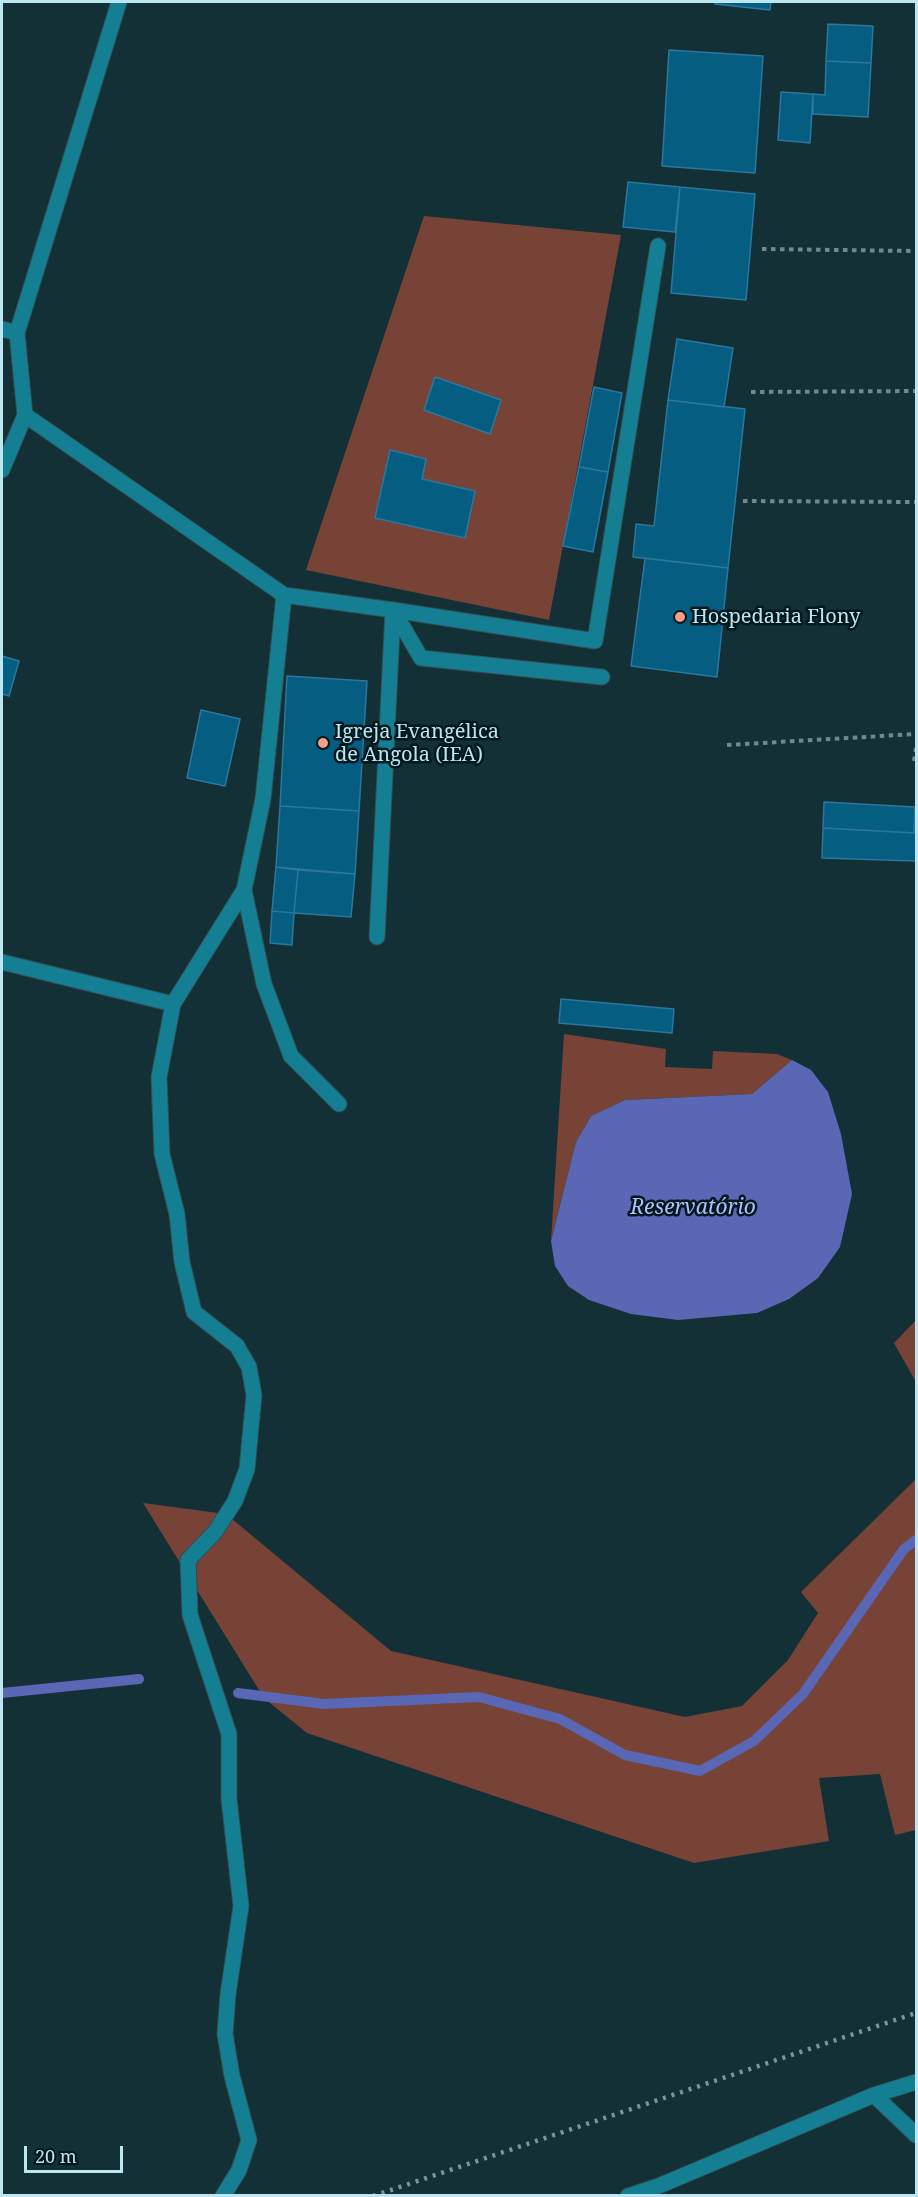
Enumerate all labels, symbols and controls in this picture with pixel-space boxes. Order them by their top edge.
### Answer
place label: Hospedaria Flony [692,605,861,629]
marker: Hospedaria Flony [673,610,687,624]
place label: Igreja Evangélica de Angola (IEA) [335,720,499,767]
marker: Igreja Evangélica de Angola (IEA) [316,736,330,750]
water label: Reservatório [630,1195,756,1221]
scale bar [27,2134,126,2172]
text: 20 m [35,2144,77,2168]

